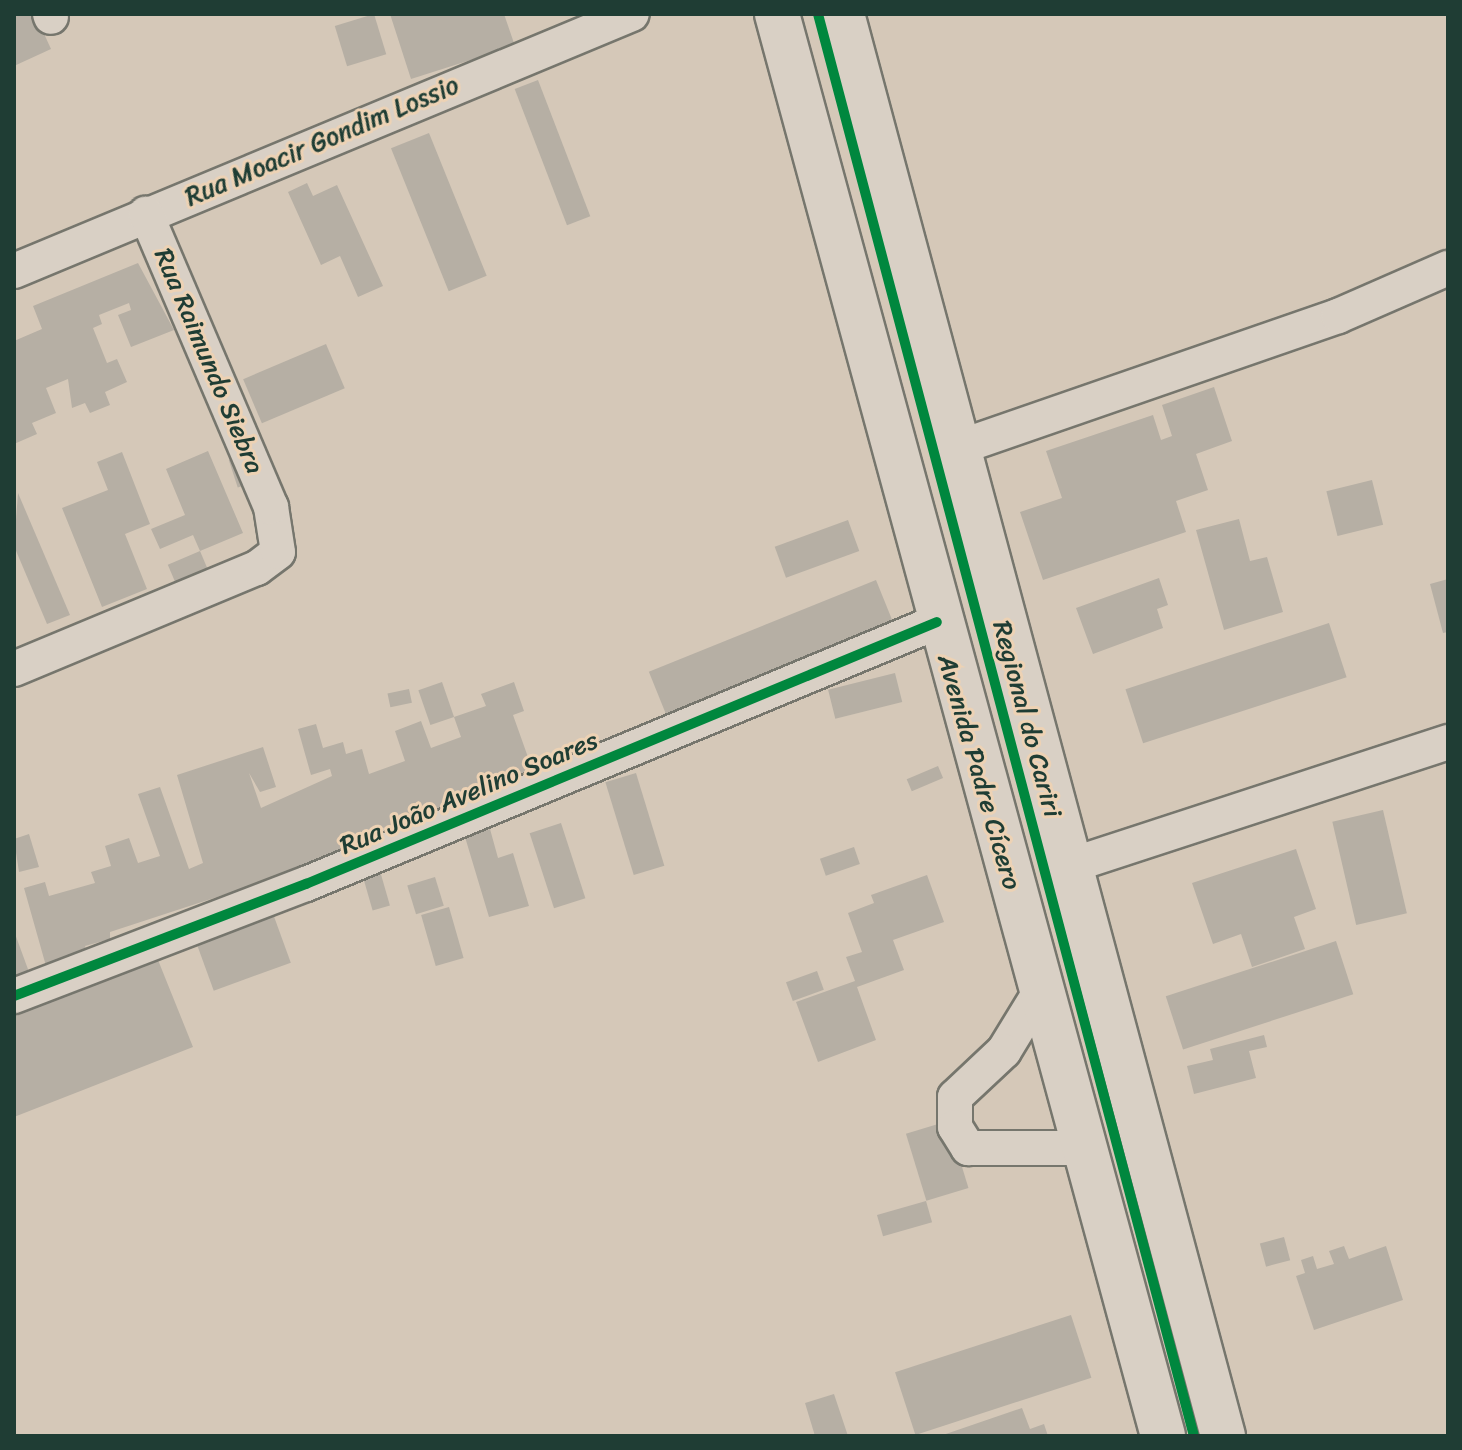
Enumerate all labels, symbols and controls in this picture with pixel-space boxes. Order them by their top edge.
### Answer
street label: Rua Moacir Gondim Lossio [180,69,464,213]
street label: Rua Raimundo Siebra [147,244,271,478]
street label: Regional do Cariri [986,617,1068,821]
street label: Avenida Padre Cícero [930,650,1028,894]
street label: Rua João Avelino Soares [336,725,602,861]

